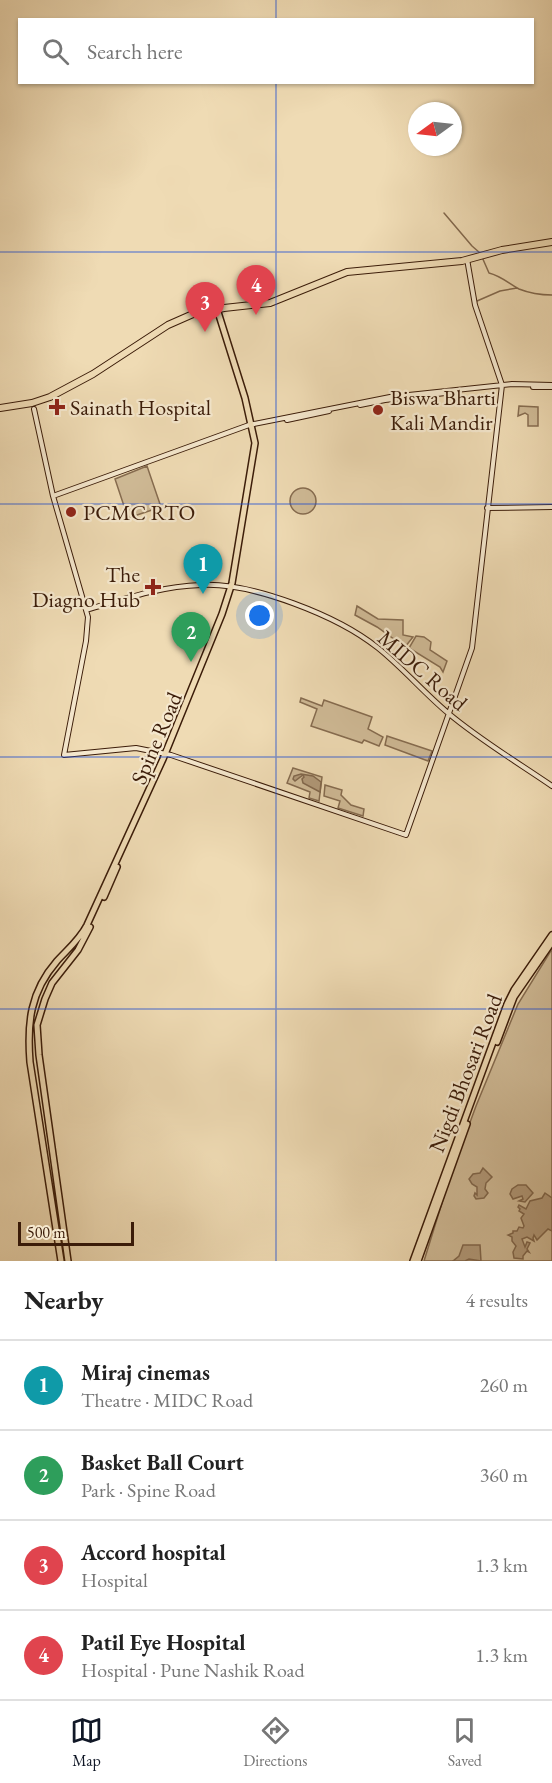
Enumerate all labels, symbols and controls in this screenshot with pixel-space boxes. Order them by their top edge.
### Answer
search box [18,18,534,84]
icon: search [39,35,72,68]
text: Search here [87,37,182,66]
north arrow [408,102,462,156]
pin: 4 [236,266,276,315]
pin: 3 [186,282,224,332]
place label: Biswa Bharti Kali Mandir [390,383,496,437]
place label: Sainath Hospital [70,393,211,422]
marker: Sainath Hospital [48,398,66,416]
marker: Biswa Bharti Kali Mandir [371,403,385,417]
place label: PCMC RTO [83,498,195,527]
marker: PCMC RTO [64,505,78,519]
pin: 1 [184,544,222,594]
place label: The Diagno Hub [32,560,140,614]
marker: The Diagno Hub [144,578,162,596]
your location [245,601,274,630]
pin: 2 [172,612,210,662]
street label: MIDC Road [372,623,474,718]
street label: Spine Road [124,687,189,789]
street label: Nigdi Bhosari Road [422,989,509,1157]
scale bar [18,1219,134,1246]
text: 500 m [27,1222,66,1243]
text: Nearby [24,1283,104,1317]
text: 4 results [465,1287,528,1313]
text: Miraj cinemas [81,1358,210,1387]
text: 1 [38,1372,49,1398]
text: 260 m [480,1372,528,1398]
text: Theatre · MIDC Road [81,1387,253,1413]
text: Basket Ball Court [81,1448,244,1477]
text: 2 [38,1462,49,1488]
text: 360 m [480,1462,528,1488]
text: Park · Spine Road [81,1477,216,1503]
text: Accord hospital [81,1538,226,1567]
text: 3 [38,1552,49,1578]
text: 1.3 km [475,1552,528,1578]
text: Hospital [81,1567,148,1593]
text: Patil Eye Hospital [81,1628,246,1657]
text: 4 [38,1642,49,1668]
text: 1.3 km [475,1642,528,1668]
text: Hospital · Pune Nashik Road [81,1657,305,1683]
tab: Map [70,1714,103,1771]
tab: Directions [243,1714,308,1771]
tab: Saved [448,1714,482,1771]

